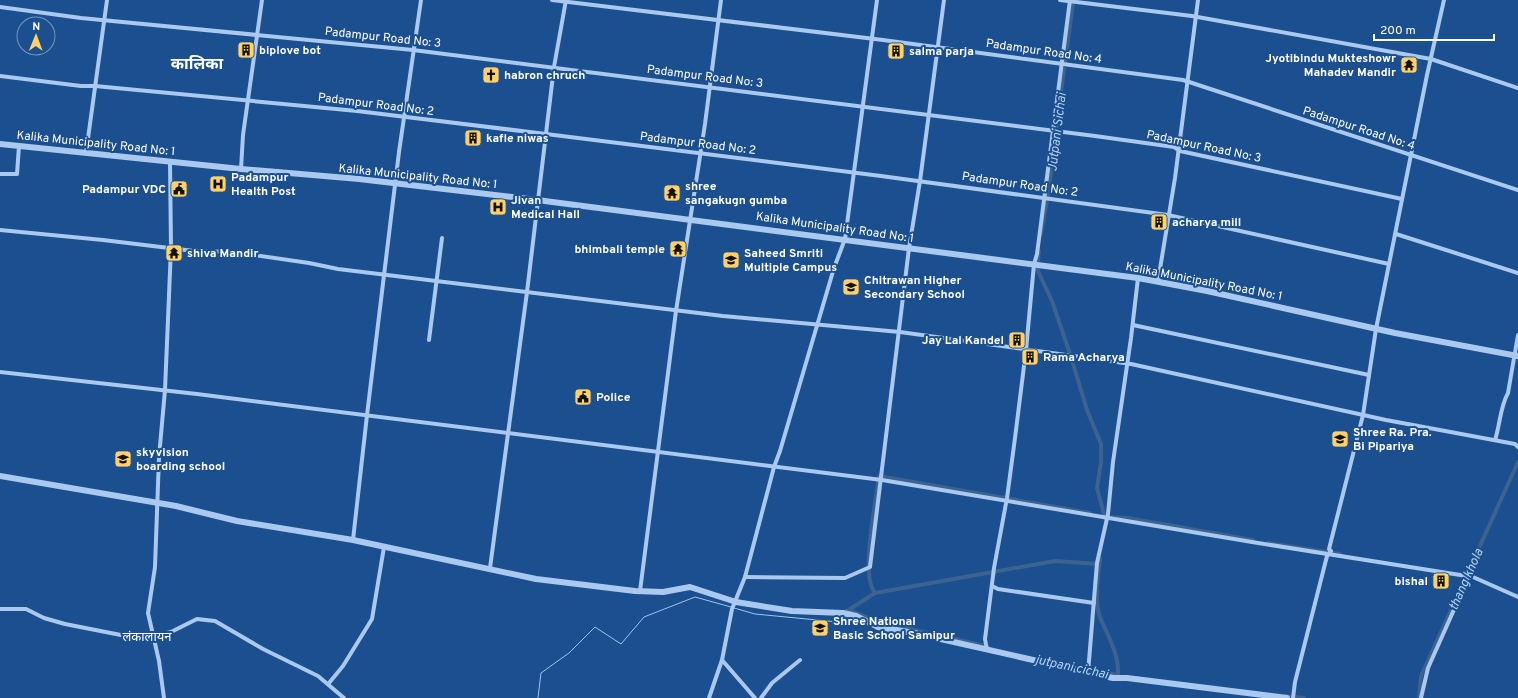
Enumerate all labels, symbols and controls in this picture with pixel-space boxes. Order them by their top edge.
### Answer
north arrow [16,16,56,56]
scale bar [1374,16,1494,42]
text: N [32,20,40,34]
text: 200 m [1380,23,1416,39]
street label: Padampur Road No: 3 [324,24,442,52]
street label: Padampur Road No: 4 [985,36,1103,68]
building icon: biplove bot [236,40,256,60]
building icon: salma parja [886,41,906,61]
place label: biplove bot [259,43,321,59]
place label: salma parja [909,44,974,60]
place label: Jyotibindu Mukteshowr Mahadev Mandir [1265,51,1396,81]
district label: कालिका [171,55,224,75]
temple icon: Jyotibindu Mukteshowr Mahadev Mandir [1399,55,1419,75]
street label: Padampur Road No: 3 [646,62,764,92]
church icon: habron chruch [481,65,501,85]
place label: habron chruch [504,68,585,84]
street label: Padampur Road No: 2 [317,90,435,120]
water label: Jutpani Sichai [1045,91,1071,172]
street label: Padampur Road No: 4 [1300,103,1417,155]
street label: Padampur Road No: 3 [1145,127,1263,167]
street label: Kalika Municipality Road No: 1 [16,128,176,160]
building icon: kafle niwas [463,128,483,148]
street label: Padampur Road No: 2 [639,129,757,159]
place label: kafle niwas [486,131,549,147]
street label: Kalika Municipality Road No: 1 [338,161,498,193]
street label: Padampur Road No: 2 [961,169,1079,201]
place label: Padampur Health Post [231,170,296,200]
hospital icon: Padampur Health Post [208,174,228,194]
public building icon: Padampur VDC [169,179,189,199]
place label: shree sangakugn gumba [685,179,787,209]
place label: Padampur VDC [82,182,166,198]
temple icon: shree sangakugn gumba [662,183,682,203]
place label: Jivan Medical Hall [511,193,580,223]
hospital icon: Jivan Medical Hall [488,197,508,217]
street label: Kalika Municipality Road No: 1 [755,209,915,247]
building icon: acharya mill [1149,212,1169,232]
place label: acharya mill [1172,215,1241,231]
temple icon: bhimbali temple [668,239,688,259]
place label: bhimbali temple [574,242,665,258]
temple icon: shiva Mandir [164,243,184,263]
place label: shiva Mandir [187,246,258,262]
place label: Saheed Smriti Multiple Campus [744,246,837,276]
school or university icon: Saheed Smriti Multiple Campus [721,250,741,270]
street label: Kalika Municipality Road No: 1 [1124,259,1284,305]
place label: Chitrawan Higher Secondary School [864,273,965,303]
school or university icon: Chitrawan Higher Secondary School [841,277,861,297]
building icon: Jay Lal Kandel [1007,330,1027,350]
place label: Jay Lal Kandel [922,333,1004,349]
building icon: Rama Acharya [1020,347,1040,367]
place label: Rama Acharya [1043,350,1125,366]
public building icon: Police [573,387,593,407]
place label: Police [596,390,631,406]
place label: Shree Ra. Pra. Bi Pipariya [1353,425,1432,455]
school or university icon: Shree Ra. Pra. Bi Pipariya [1330,429,1350,449]
place label: skyvision boarding school [136,445,225,475]
school or university icon: skyvision boarding school [113,449,133,469]
water label: thang khola [1446,546,1488,613]
building icon: bishal [1431,571,1451,591]
place label: bishal [1394,574,1428,590]
place label: Shree National Basic School Samipur [833,614,955,644]
school or university icon: Shree National Basic School Samipur [810,618,830,638]
district label: लंकालायन [122,630,172,646]
water label: jutpani cichai [1033,652,1110,684]

